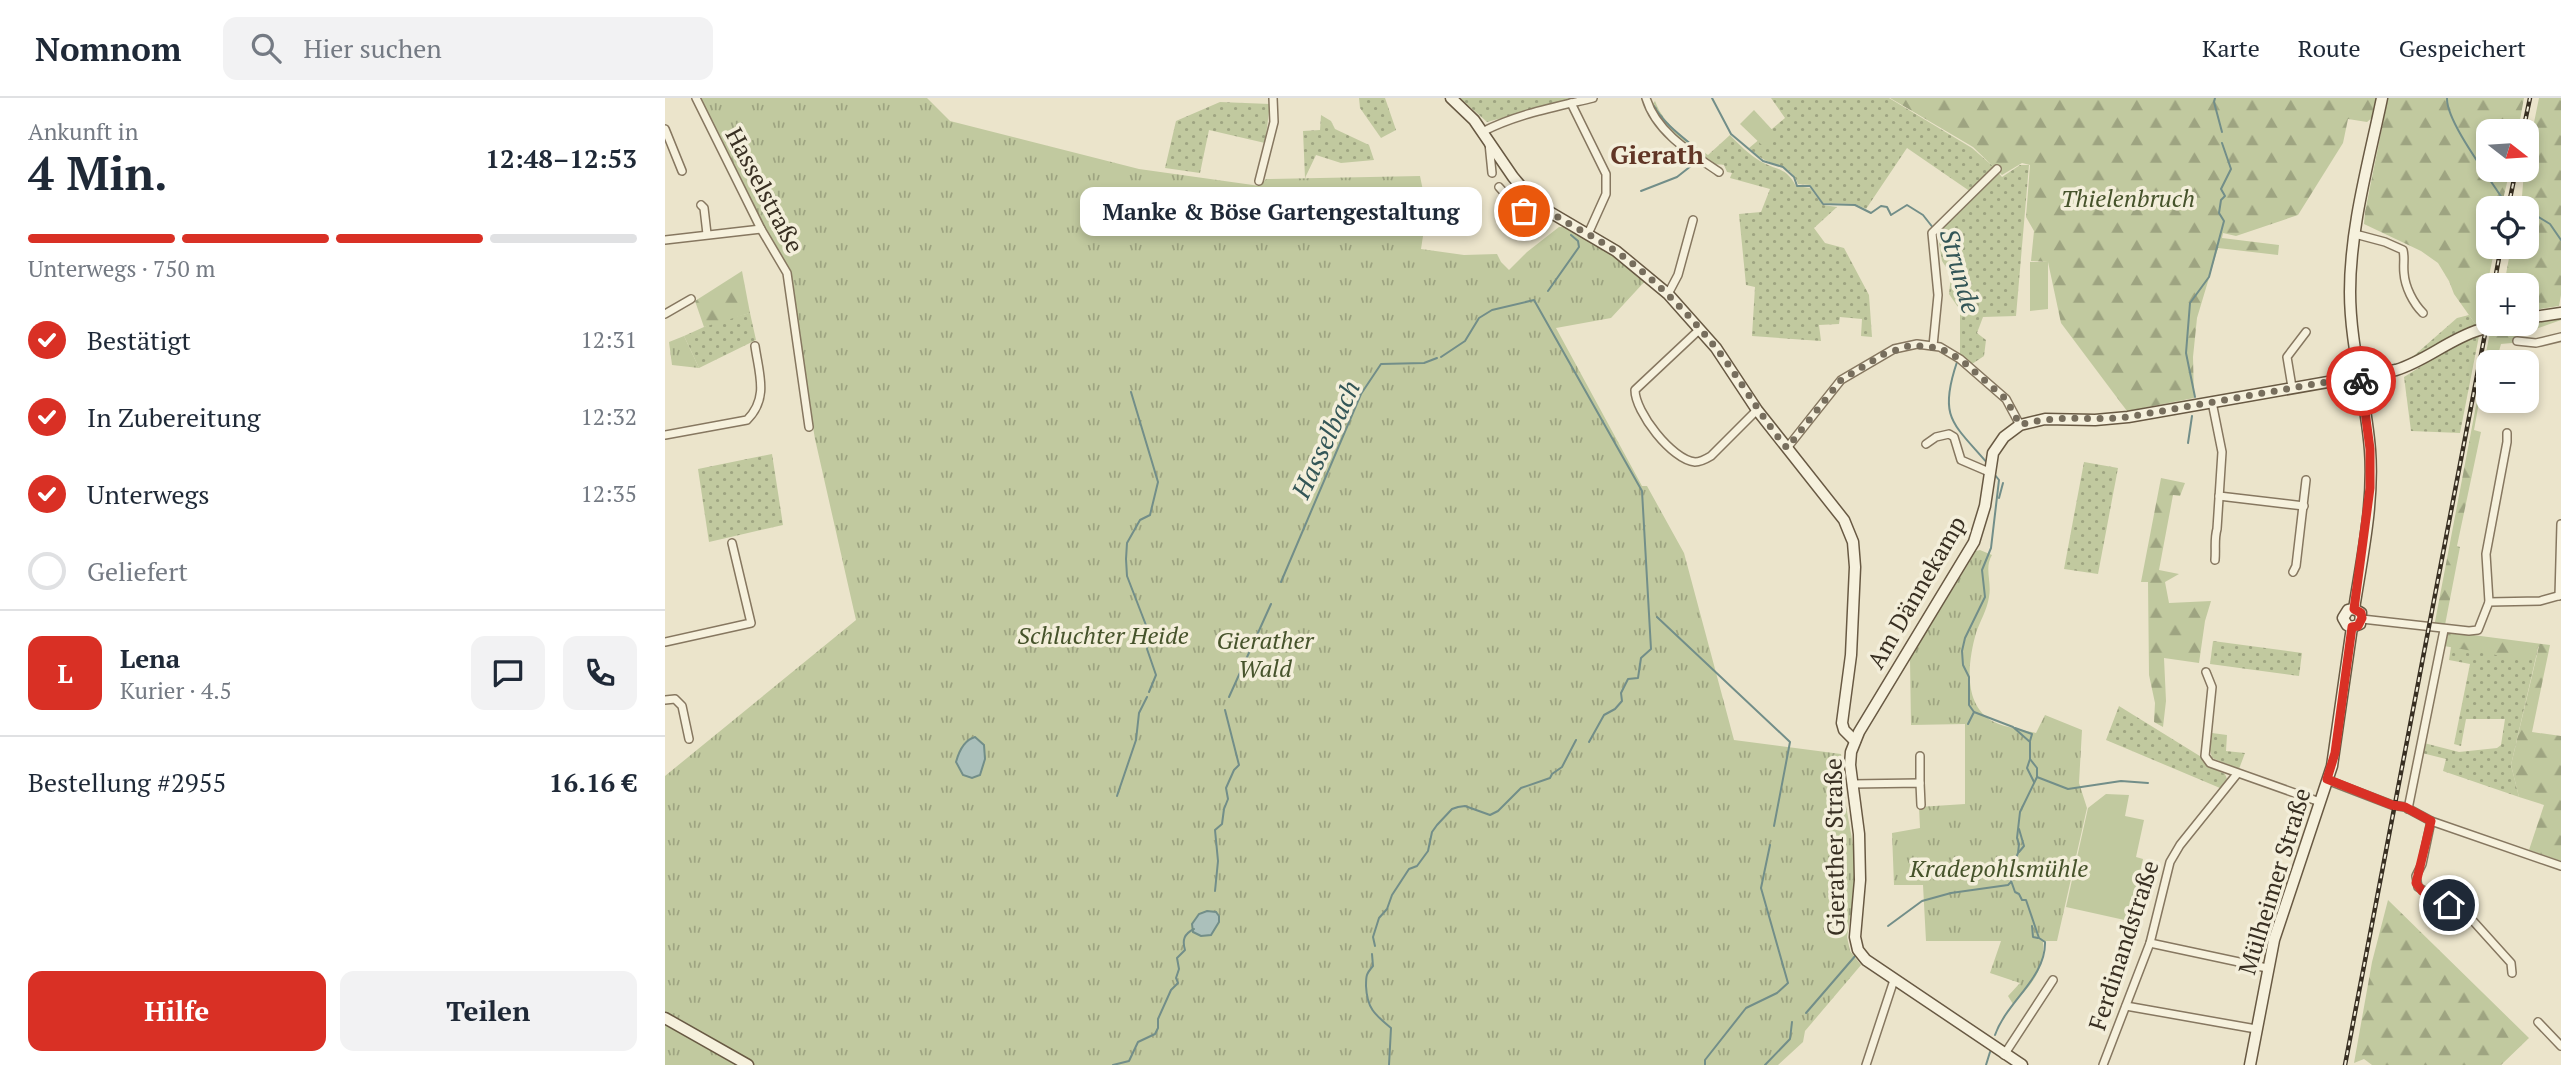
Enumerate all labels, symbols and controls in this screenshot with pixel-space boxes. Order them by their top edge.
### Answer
search box [223,17,713,80]
text: Nomnom [35,27,181,70]
icon: search [247,29,285,67]
text: Hier suchen [303,31,442,65]
text: Karte [2202,32,2260,64]
text: Route [2298,32,2361,64]
text: Gespeichert [2399,32,2526,64]
text: Ankunft in [28,116,138,147]
north arrow [2476,119,2539,182]
map controls [2476,119,2539,413]
street label: Hasselstraße [719,122,811,258]
district label: Gierath [1610,137,1704,171]
text: 12:48–12:53 [485,141,637,175]
text: 4 Min. [28,142,168,203]
pin [1494,181,1554,241]
park label: Thielenbruch [2061,182,2195,214]
callout: Manke & Böse Gartengestaltung [1079,186,1482,236]
icon: bag [1505,192,1543,230]
text: Manke & Böse Gartengestaltung [1103,196,1459,227]
button: locate [2476,196,2539,259]
water label: Strunde [1933,225,1989,318]
text: Unterwegs · 750 m [28,253,215,284]
button: + [2476,273,2539,336]
icon: check [28,321,66,359]
text: Bestätigt [87,323,191,357]
text: 12:31 [580,324,637,355]
courier [2326,346,2396,416]
button: − [2476,350,2539,413]
icon: bike [2342,362,2380,400]
water label: Hasselbach [1283,375,1367,504]
icon: check [28,398,66,436]
text: In Zubereitung [87,400,261,434]
text: 12:32 [580,401,637,432]
icon: check [28,475,66,513]
text: Unterwegs [87,477,210,511]
text: 12:35 [580,478,637,509]
street label: Am Dännekamp [1859,510,1973,674]
text: Geliefert [87,554,188,588]
park label: Schluchter Heide [1017,619,1189,651]
park label: Gierather Wald [1216,624,1315,684]
button: chat [471,636,545,710]
button: phone [563,636,637,710]
text: Lena [120,641,180,675]
text: L [57,656,73,690]
text: Kurier · 4.5 [120,675,232,706]
street label: Gierather Straße [1816,758,1852,936]
text: Bestellung #2955 [28,765,226,799]
text: 16.16 € [549,765,637,799]
street label: Mülheimer Straße [2230,784,2318,978]
park label: Kradepohlsmühle [1909,852,2088,884]
street label: Ferdinandstraße [2080,856,2166,1034]
pin [2419,875,2479,935]
icon: home [2430,886,2468,924]
button: Hilfe [28,971,326,1051]
button: Teilen [340,971,637,1051]

